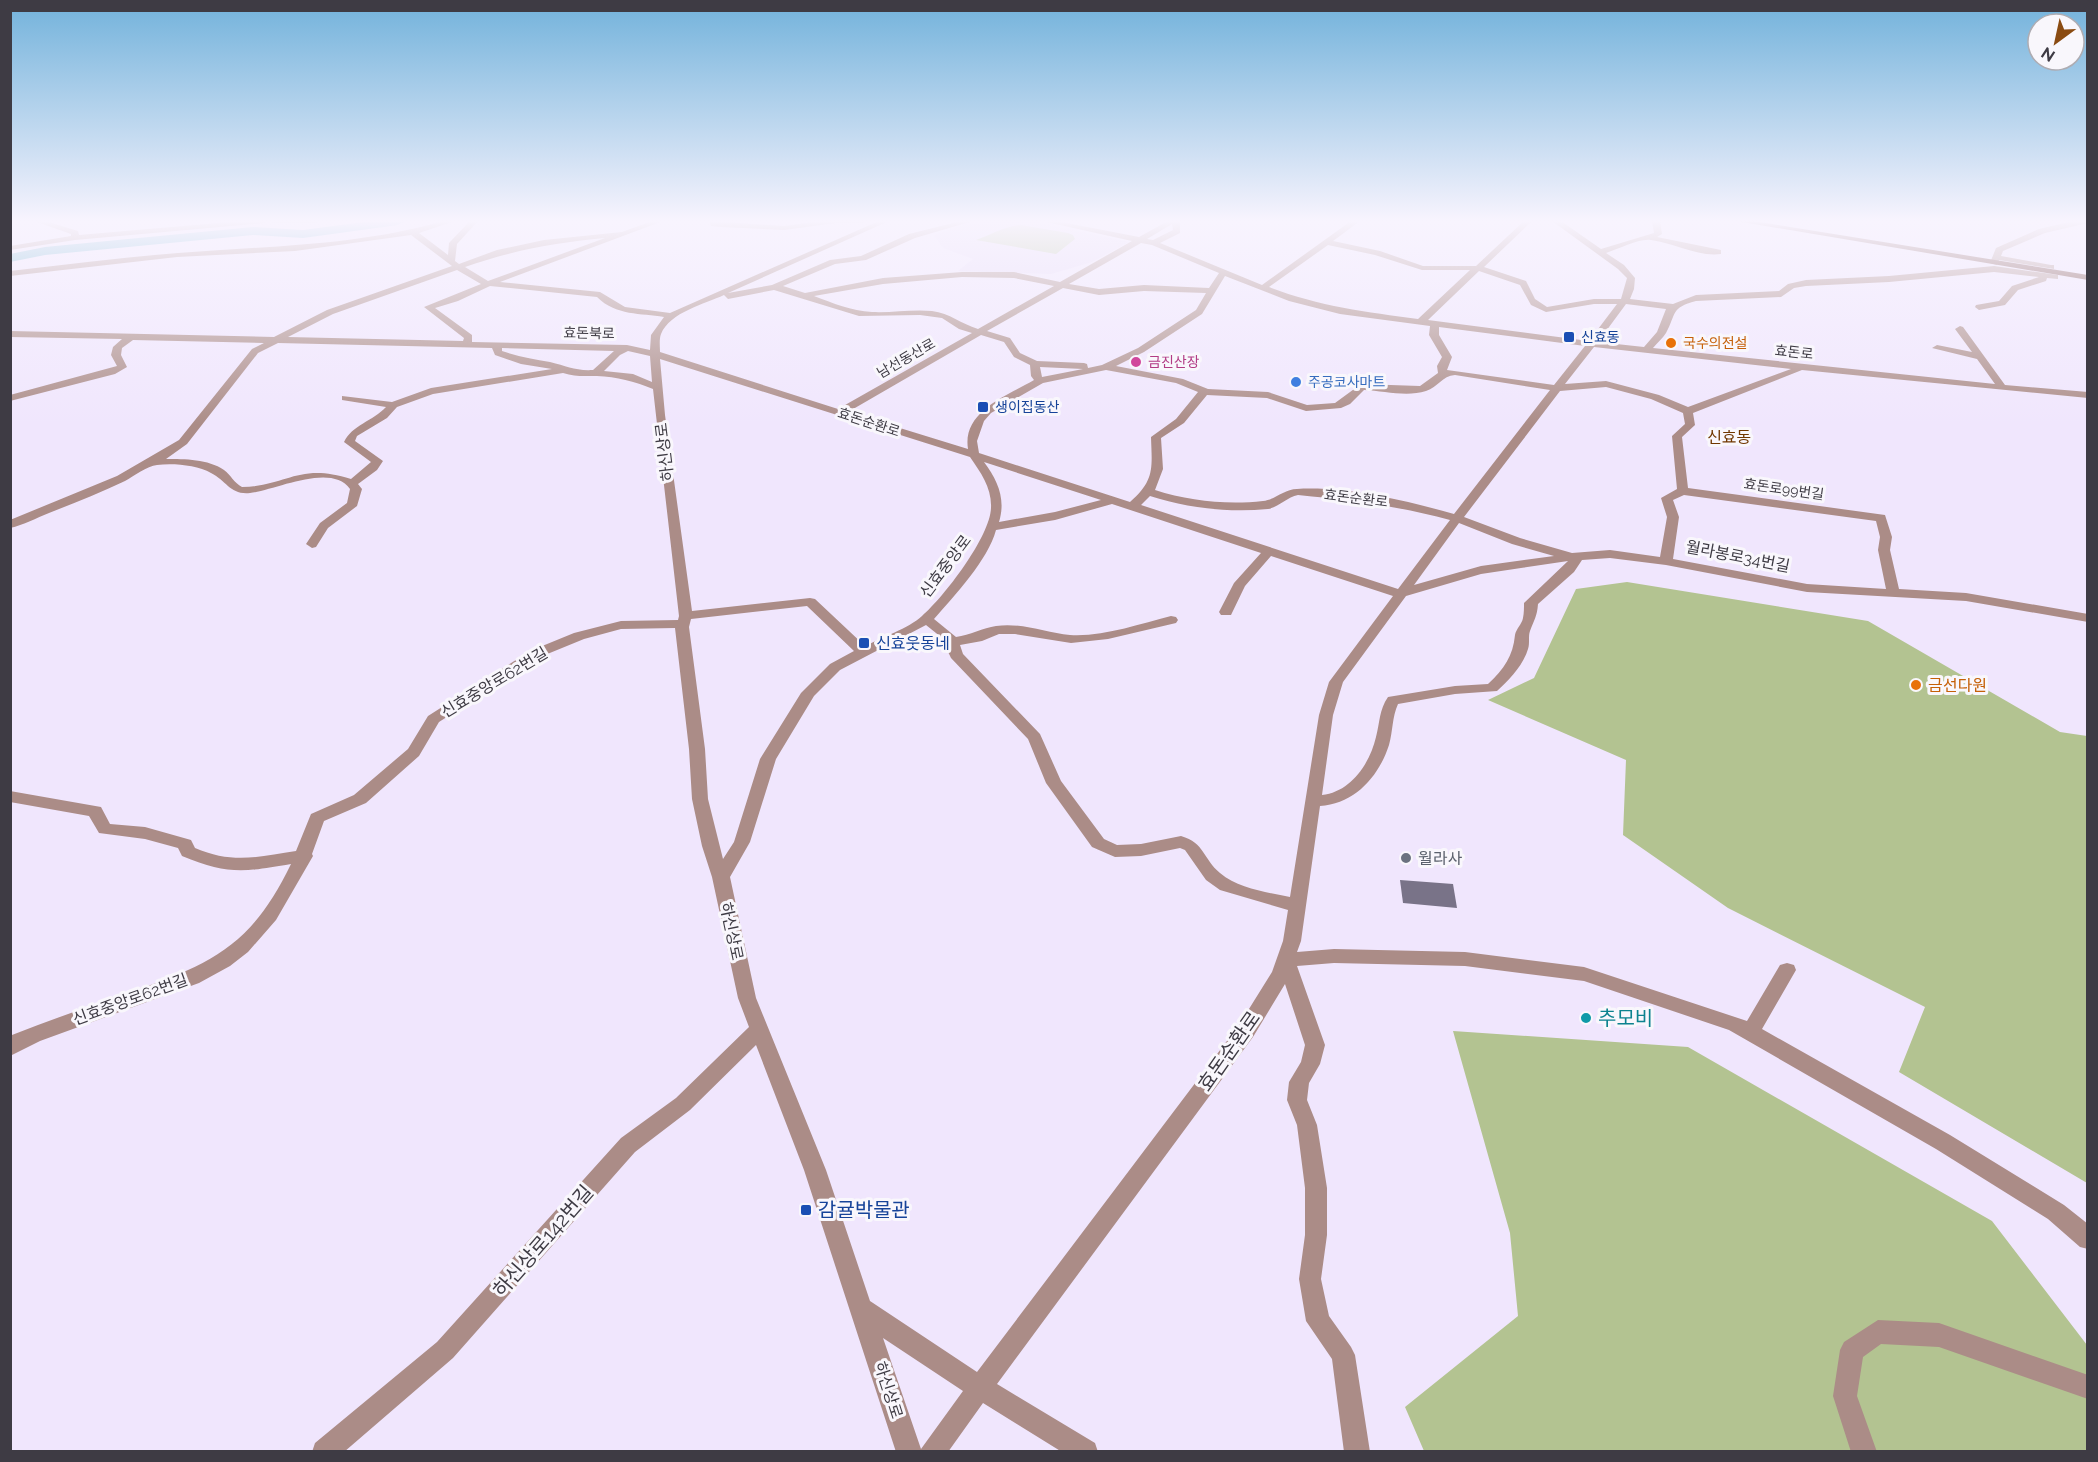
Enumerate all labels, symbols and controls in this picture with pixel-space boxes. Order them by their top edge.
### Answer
north arrow [2026,12,2086,72]
text: N [2038,43,2058,65]
street label: 효돈북로 [563,325,615,341]
place label: 신효동 [1581,329,1620,345]
marker: 신효동 [1562,330,1576,344]
street label: 남선동산로 [874,335,938,381]
place label: 국수의전설 [1683,335,1747,351]
marker: 국수의전설 [1664,336,1678,350]
street label: 효돈로 [1774,342,1814,362]
place label: 금진산장 [1148,354,1200,370]
marker: 금진산장 [1129,355,1143,369]
place label: 주공코사마트 [1308,374,1385,390]
marker: 주공코사마트 [1289,375,1303,389]
place label: 생이집동산 [995,399,1060,415]
marker: 생이집동산 [976,400,990,414]
street label: 효돈순환로 [836,404,902,440]
street label: 하신상로 [651,421,678,482]
district label: 신효동 [1707,428,1751,447]
street label: 효돈로99번길 [1743,475,1825,503]
street label: 효돈순환로 [1323,486,1389,510]
street label: 신효중앙로 [916,531,975,601]
street label: 월라봉로34번길 [1684,537,1792,576]
place label: 신효웃동네 [876,634,950,653]
marker: 신효웃동네 [857,636,871,650]
street label: 신효중앙로62번길 [437,643,551,722]
place label: 금선다원 [1928,676,1987,695]
marker: 금선다원 [1909,678,1923,692]
place label: 월라사 [1418,849,1462,868]
marker: 월라사 [1399,851,1413,865]
street label: 하신상로 [716,900,747,962]
street label: 신효중앙로62번길 [70,970,190,1029]
street label: 효돈순환로 [1193,1006,1265,1096]
place label: 추모비 [1598,1006,1653,1030]
marker: 추모비 [1579,1011,1593,1025]
street label: 하신상로142번길 [488,1180,598,1302]
place label: 감귤박물관 [818,1198,910,1222]
marker: 감귤박물관 [799,1203,813,1217]
street label: 하신상로 [870,1359,907,1421]

